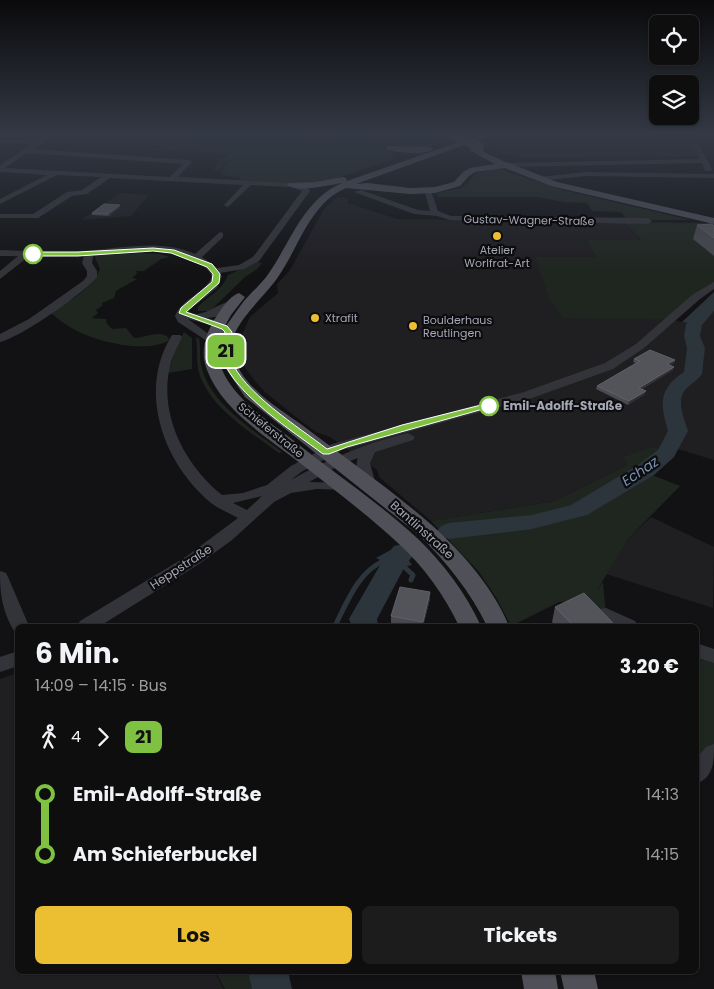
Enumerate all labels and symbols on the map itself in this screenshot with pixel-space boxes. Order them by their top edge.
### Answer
street label: Gustav-Wagner-Straße [463,211,595,229]
marker: Atelier Worlfrat-Art [491,230,503,242]
place label: Atelier Worlfrat-Art [464,242,530,271]
unlabelled marker [23,244,43,264]
place label: Xtrafit [325,310,358,326]
marker: Xtrafit [309,312,321,324]
place label: Boulderhaus Reutlingen [423,312,492,341]
marker: Boulderhaus Reutlingen [407,320,419,332]
line badge: 21 [204,335,248,367]
marker: Emil-Adolff-Straße [479,396,499,416]
place label: Emil-Adolff-Straße [503,397,623,414]
street label: Schieferstraße [235,399,307,461]
water label: Echaz [618,451,663,491]
street label: Bantlinstraße [387,497,458,563]
street label: Heppstraße [146,540,215,593]

